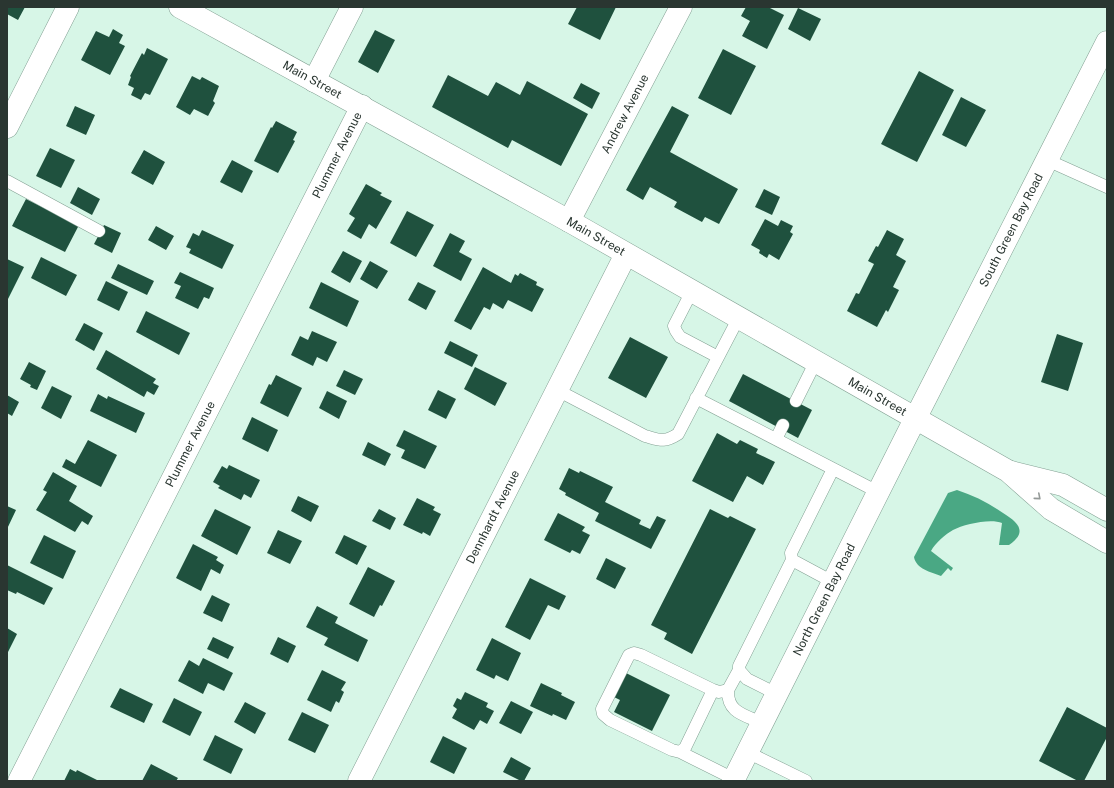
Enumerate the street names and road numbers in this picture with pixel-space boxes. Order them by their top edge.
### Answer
street label: Main Street [280,58,345,102]
street label: Andrew Avenue [599,72,652,156]
street label: Plummer Avenue [309,110,365,201]
street label: South Green Bay Road [976,171,1046,289]
street label: Main Street [564,214,628,259]
street label: Main Street [846,374,910,419]
street label: Plummer Avenue [163,398,218,489]
street label: Dennhardt Avenue [463,468,522,566]
street label: North Green Bay Road [790,541,858,658]

